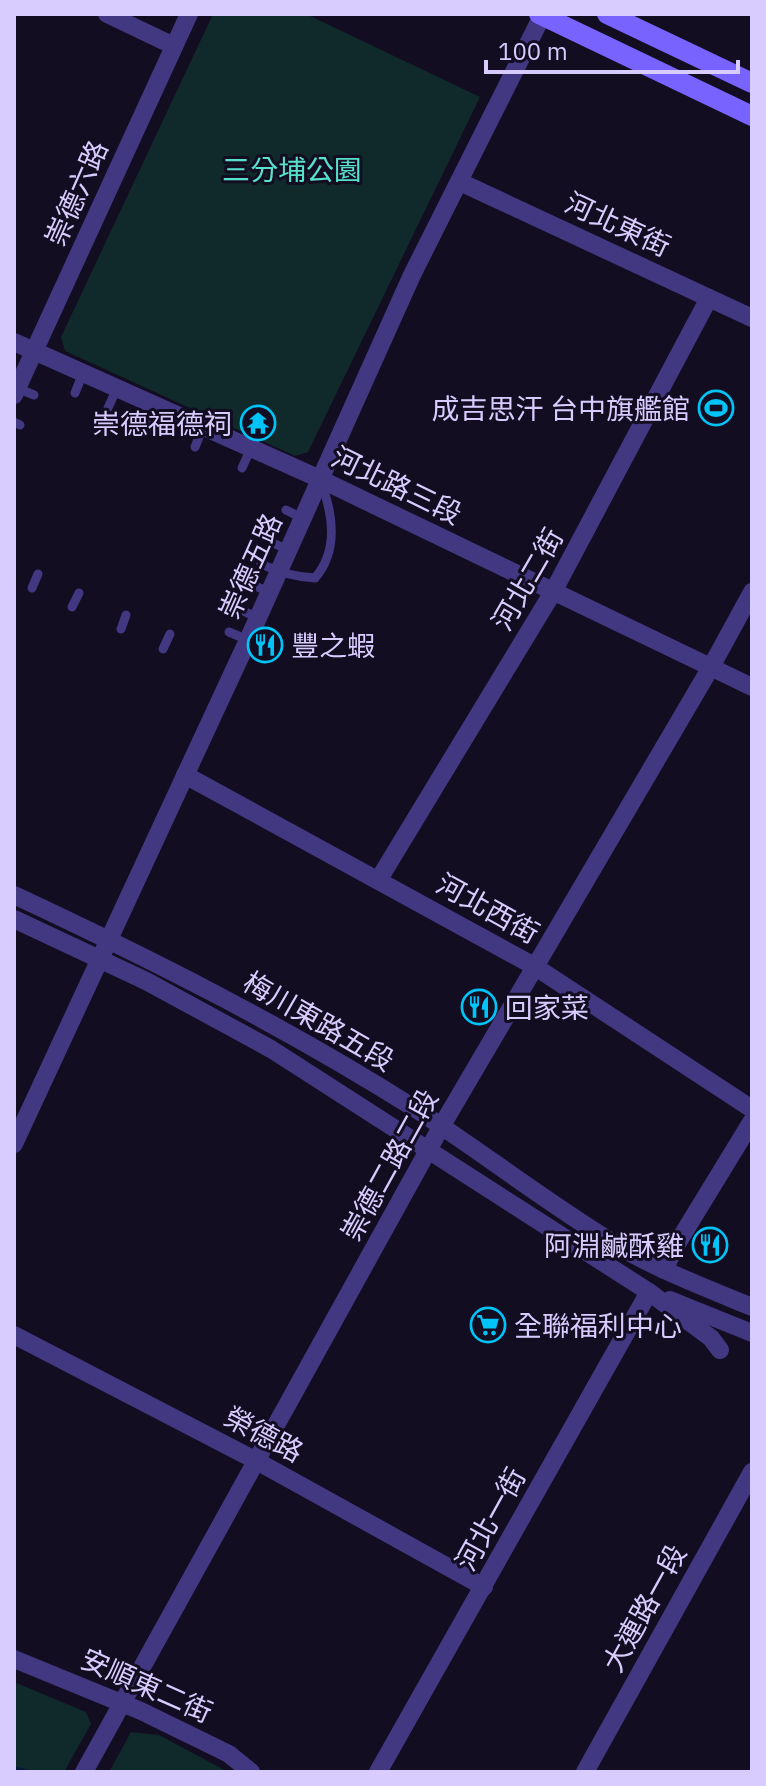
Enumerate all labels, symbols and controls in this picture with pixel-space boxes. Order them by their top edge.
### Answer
scale bar [486,24,738,74]
text: 100 m [498,35,568,67]
street label: 崇德六路 [36,134,116,252]
park label: 三分埔公園 [222,151,362,188]
street label: 河北東街 [559,184,677,264]
sports icon: 成吉思汗 台中旗艦館 [697,389,735,427]
place label: 成吉思汗 台中旗艦館 [431,390,690,427]
temple icon: 崇德福德祠 [239,404,277,442]
place label: 崇德福德祠 [92,405,232,442]
street label: 河北路三段 [326,438,468,532]
street label: 崇德五路 [210,507,290,625]
street label: 河北二街 [483,521,571,637]
restaurant icon: 豐之蝦 [246,626,284,664]
place label: 豐之蝦 [291,627,375,664]
street label: 河北西街 [430,865,546,951]
street label: 梅川東路五段 [237,963,401,1079]
restaurant icon: 回家菜 [460,988,498,1026]
place label: 回家菜 [505,989,589,1026]
street label: 崇德二路二段 [332,1083,446,1247]
restaurant icon: 阿淵鹹酥雞 [691,1226,729,1264]
place label: 阿淵鹹酥雞 [544,1227,684,1264]
supermarket icon: 全聯福利中心 [469,1306,507,1344]
place label: 全聯福利中心 [514,1307,682,1344]
street label: 榮德路 [218,1398,310,1470]
street label: 河北一街 [447,1461,533,1577]
street label: 大連路一段 [594,1538,694,1678]
street label: 安順東二街 [76,1640,218,1730]

